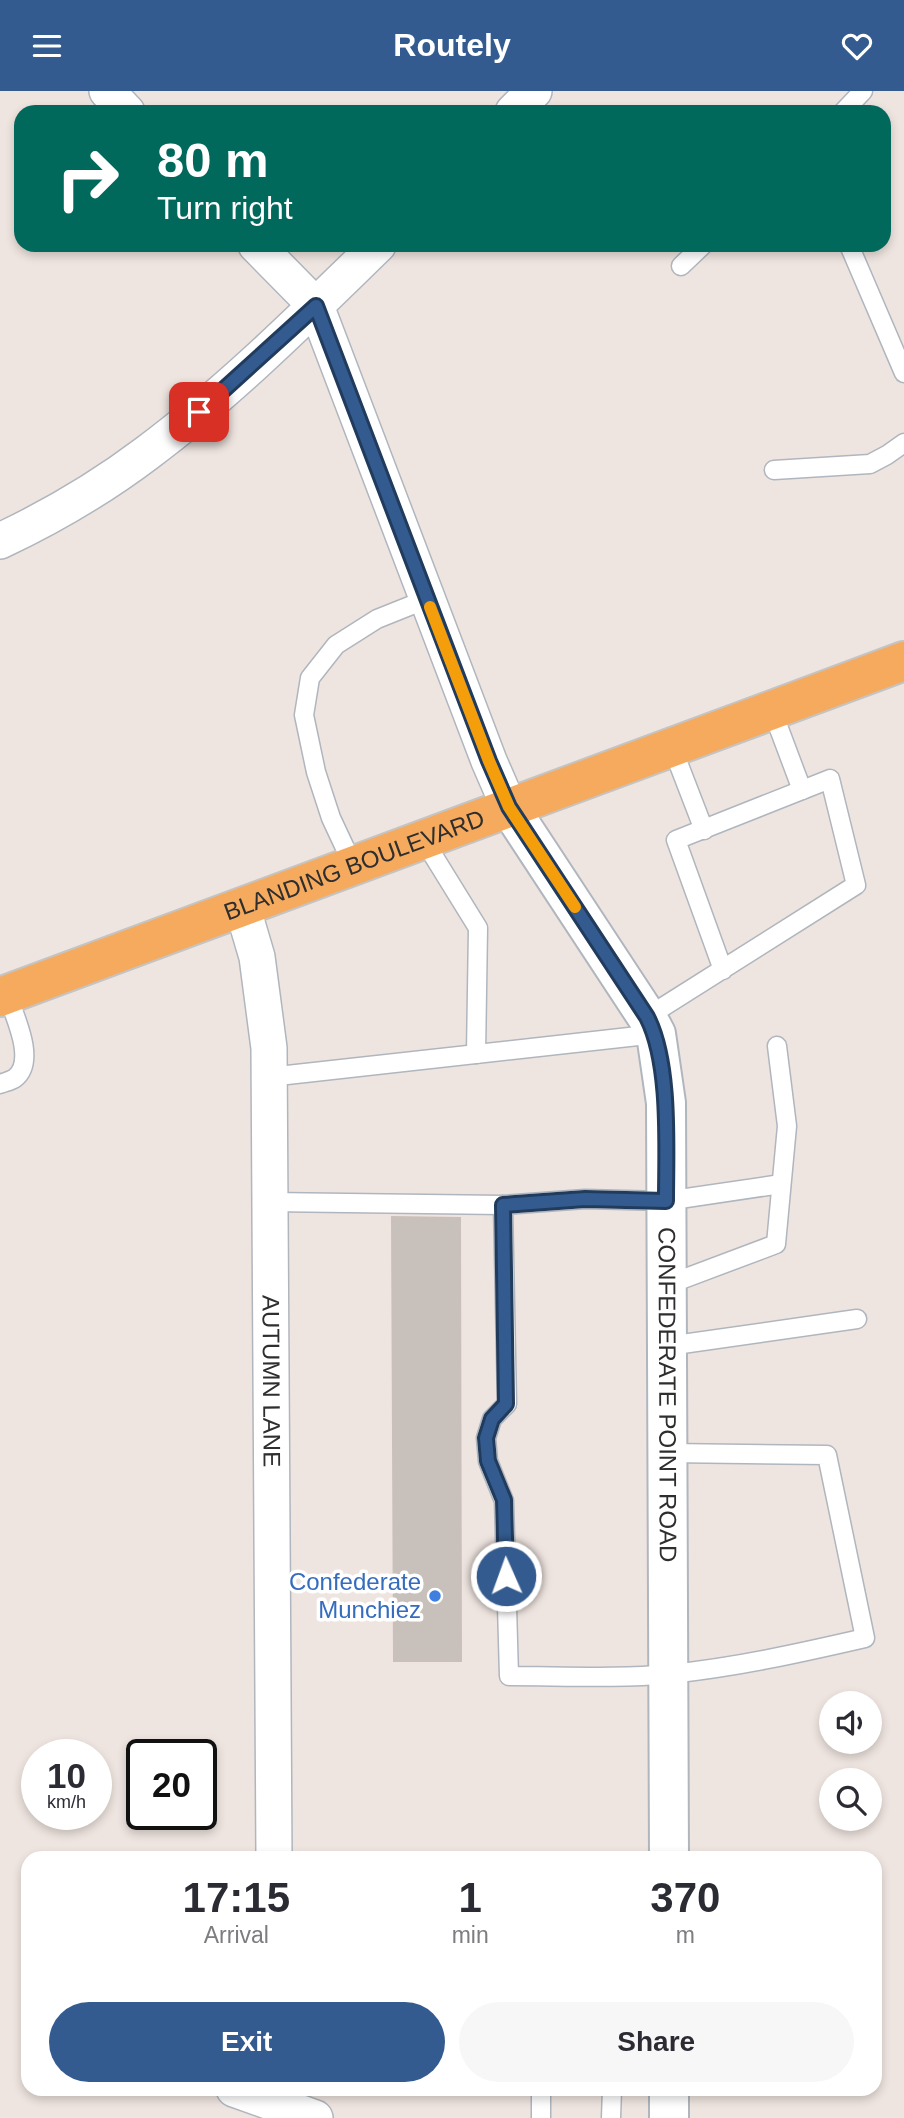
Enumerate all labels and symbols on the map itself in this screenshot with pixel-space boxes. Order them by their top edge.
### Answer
pin [169,382,229,442]
street label: BLANDING BOULEVARD [220,804,488,926]
street label: CONFEDERATE POINT ROAD [653,1227,682,1562]
street label: AUTUMN LANE [258,1295,286,1467]
position arrow [469,1539,543,1613]
place label: Confederate Munchiez [289,1568,421,1623]
marker: Confederate Munchiez [427,1588,443,1604]
speed limit sign: 20 [126,1739,217,1830]

